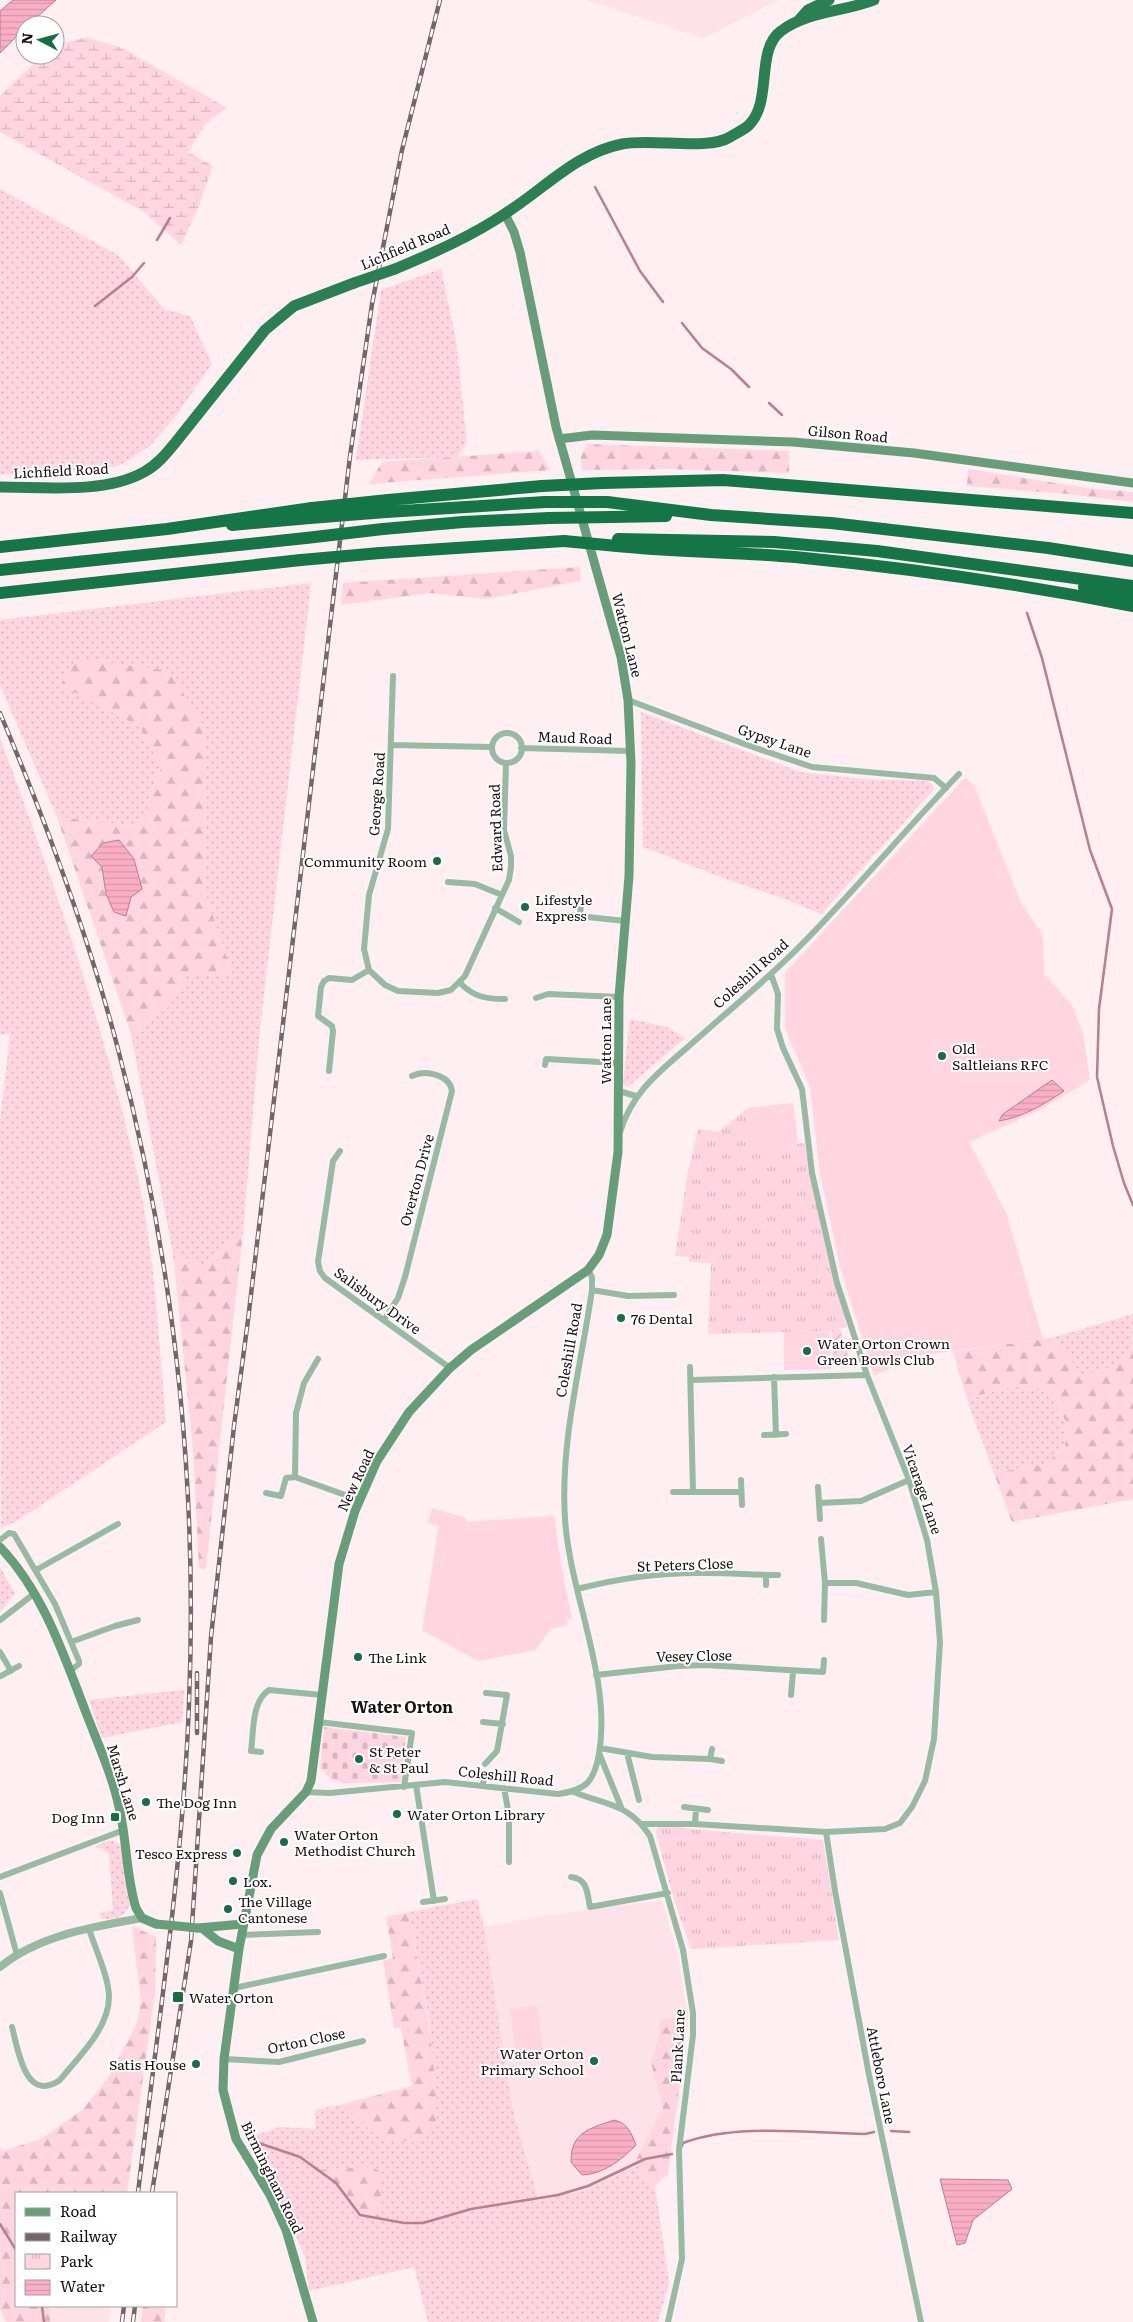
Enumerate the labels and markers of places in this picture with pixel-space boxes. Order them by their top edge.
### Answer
place label: Community Room [304,851,427,871]
marker: Community Room [431,855,443,867]
place label: Lifestyle Express [535,889,592,925]
marker: Lifestyle Express [519,901,531,913]
place label: Old Saltleians RFC [952,1038,1049,1074]
marker: Old Saltleians RFC [936,1050,948,1062]
place label: 76 Dental [631,1308,693,1328]
marker: 76 Dental [615,1312,627,1324]
place label: Water Orton Crown Green Bowls Club [817,1333,950,1369]
marker: Water Orton Crown Green Bowls Club [801,1345,813,1357]
place label: The Link [368,1647,427,1667]
marker: The Link [352,1651,364,1663]
place label: St Peter & St Paul [369,1741,429,1777]
marker: St Peter & St Paul [353,1753,365,1765]
place label: The Dog Inn [156,1792,237,1812]
marker: The Dog Inn [140,1796,152,1808]
place label: Water Orton Library [407,1804,546,1824]
place label: Dog Inn [51,1807,105,1827]
marker: Water Orton Library [391,1808,403,1820]
marker: Dog Inn [109,1811,121,1823]
place label: Water Orton Methodist Church [294,1824,416,1860]
marker: Water Orton Methodist Church [278,1836,290,1848]
place label: Tesco Express [135,1843,227,1863]
marker: Tesco Express [231,1847,243,1859]
place label: Lox. [243,1871,272,1891]
marker: Lox. [227,1875,239,1887]
place label: The Village Cantonese [238,1891,312,1927]
marker: The Village Cantonese [222,1903,234,1915]
place label: Water Orton [189,1987,274,2007]
marker: Water Orton [171,1990,185,2004]
place label: Water Orton Primary School [480,2043,584,2079]
place label: Satis House [109,2054,186,2074]
marker: Water Orton Primary School [588,2055,600,2067]
marker: Satis House [190,2058,202,2070]

